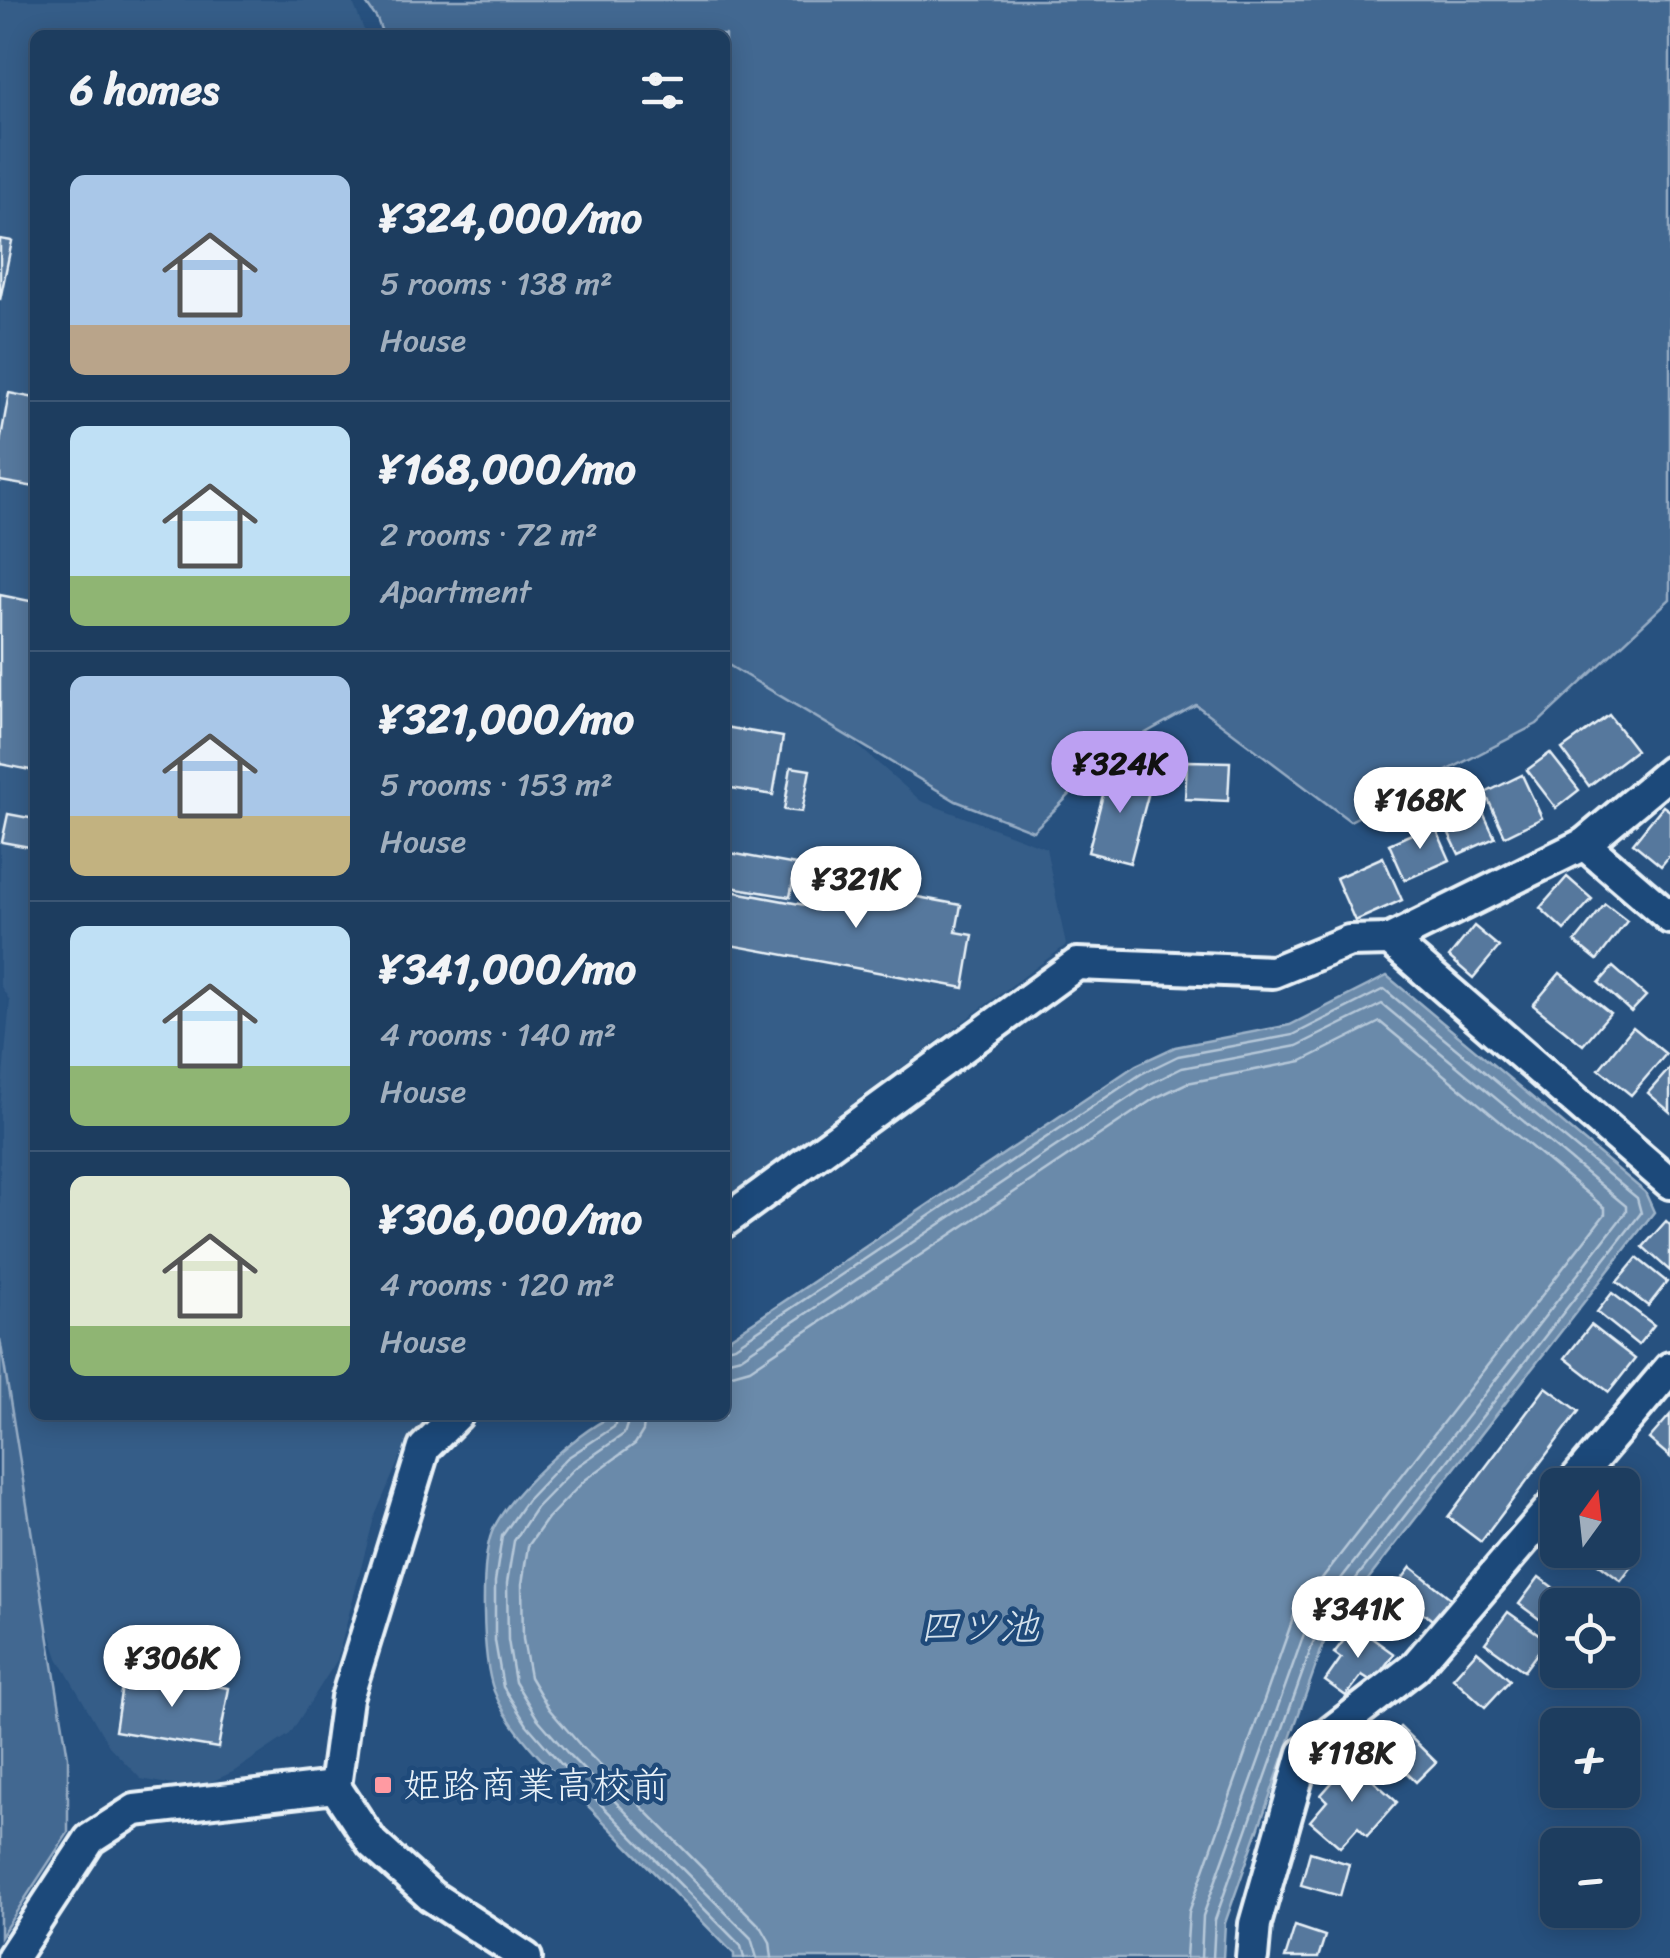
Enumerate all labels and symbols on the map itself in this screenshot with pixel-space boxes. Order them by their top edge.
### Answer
pin: ¥324K [1050,731,1190,816]
pin: ¥168K [1350,767,1490,852]
pin: ¥321K [786,846,926,931]
north arrow [1540,1468,1640,1568]
pin: ¥341K [1288,1576,1428,1661]
water label: 四ツ池 [919,1591,1040,1662]
pin: ¥306K [102,1625,242,1710]
pin: ¥118K [1282,1720,1422,1805]
place label: 姫路商業高校前 [403,1752,669,1819]
marker: 姫路商業高校前 [372,1774,394,1796]

